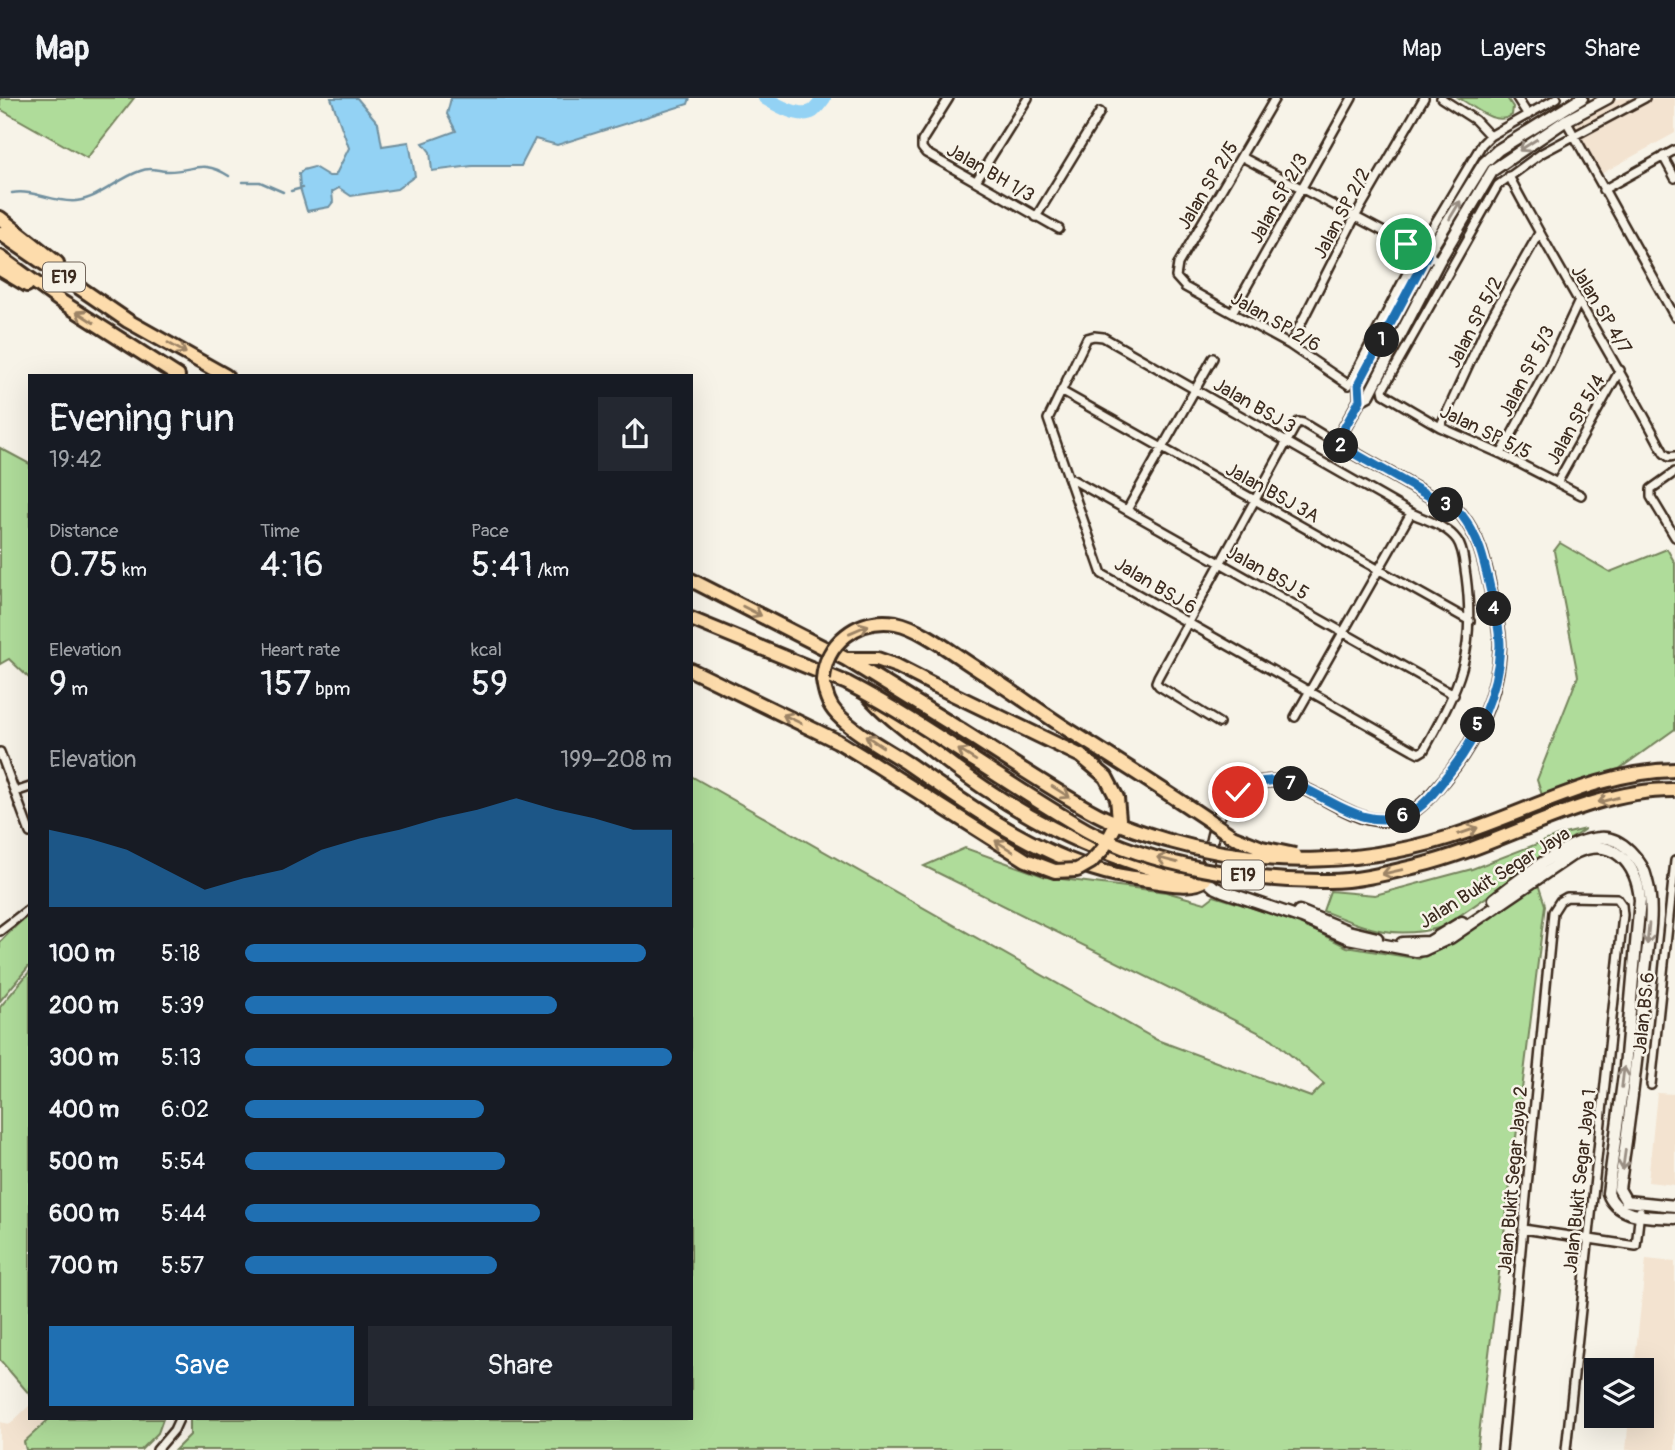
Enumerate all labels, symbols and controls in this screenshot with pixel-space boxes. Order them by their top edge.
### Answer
text: Map [35,28,90,69]
text: Map [1402,34,1442,63]
text: Layers [1480,34,1546,63]
text: Share [1584,34,1640,63]
street label: Jalan SP 2/5 [1172,137,1244,234]
street label: Jalan BH 1/3 [942,138,1039,208]
one-way arrow [1519,138,1538,152]
street label: Jalan SP 2/3 [1244,149,1313,248]
street label: Jalan SP 2/2 [1308,164,1376,263]
one-way arrow [1449,200,1463,220]
pin [1376,214,1436,274]
icon: arrive [1387,225,1425,263]
street label: Jalan SP 4/7 [1565,261,1637,358]
road number: E19 [43,262,85,292]
street label: Jalan SP 5/2 [1442,273,1508,372]
street label: Jalan SP 2/6 [1226,287,1325,357]
one-way arrow [76,309,95,324]
pin: 1 [1364,322,1400,358]
street label: Jalan SP 5/3 [1494,322,1560,421]
text: 1 [1378,327,1385,351]
one-way arrow [167,341,187,355]
street label: Jalan SP 5/4 [1541,370,1610,469]
street label: Jalan BSJ 3 [1209,373,1300,439]
text: Evening run [49,395,235,443]
button: share [598,397,672,471]
street label: Jalan SP 5/5 [1436,399,1535,464]
pin: 2 [1324,428,1358,464]
text: 2 [1335,433,1346,457]
text: 19:42 [49,445,102,474]
street label: Jalan BSJ 3A [1221,457,1324,528]
pin: 3 [1428,488,1464,522]
text: 3 [1440,492,1451,516]
text: Distance [49,519,118,543]
text: Time [260,519,300,543]
text: Pace [471,519,509,543]
street label: Jalan BSJ 5 [1222,540,1313,605]
text: 0.75 [49,543,118,587]
text: 4:16 [260,543,324,587]
text: 5:41 [471,543,533,587]
street label: Jalan BSJ 6 [1110,552,1201,620]
text: km [118,558,147,582]
text: /km [533,558,569,582]
pin: 4 [1476,592,1512,626]
text: 4 [1488,596,1499,620]
one-way arrow [741,605,762,619]
one-way arrow [848,622,870,635]
text: Elevation [49,638,121,662]
text: Heart rate [260,638,340,662]
text: kcal [471,638,502,662]
text: 9 [49,662,67,706]
text: 157 [260,662,311,706]
text: 59 [471,662,508,706]
text: m [67,677,88,701]
text: bpm [311,677,350,701]
pin: 5 [1460,708,1496,742]
one-way arrow [782,712,803,725]
text: 5 [1472,712,1483,736]
one-way arrow [865,734,884,749]
text: Elevation [49,745,137,774]
text: 199–208 m [560,745,672,774]
one-way arrow [958,747,977,762]
pin [1208,762,1268,822]
pin: 7 [1274,766,1308,802]
text: 7 [1285,771,1296,795]
icon: check [1219,773,1257,811]
one-way arrow [1051,785,1071,799]
one-way arrow [1597,794,1619,807]
pin: 6 [1386,798,1420,834]
text: 6 [1397,803,1408,827]
street label: Jalan Bukit Segar Jaya [1415,822,1575,934]
one-way arrow [1456,824,1478,836]
one-way arrow [995,839,1014,854]
one-way arrow [1156,853,1179,866]
road number: E19 [1222,860,1264,890]
one-way arrow [1381,866,1404,879]
one-way arrow [1641,922,1654,945]
text: 100 m [49,939,115,968]
text: 5:18 [161,939,200,968]
street label: Jalan BS 6 [1628,971,1660,1055]
text: 200 m [49,991,119,1020]
text: 5:39 [161,991,204,1020]
text: 300 m [49,1043,119,1072]
text: 5:13 [161,1043,201,1072]
one-way arrow [1617,1066,1630,1089]
street label: Jalan Bukit Segar Jaya 2 [1493,1085,1533,1275]
street label: Jalan Bukit Segar Jaya 1 [1558,1088,1602,1274]
text: 400 m [49,1095,119,1124]
text: 6:02 [161,1095,209,1124]
text: 500 m [49,1147,118,1176]
text: 5:54 [161,1147,205,1176]
one-way arrow [1617,1148,1630,1171]
text: 600 m [49,1199,119,1228]
text: 5:44 [161,1199,206,1228]
text: 700 m [49,1251,118,1280]
text: 5:57 [161,1251,204,1280]
button: Save [49,1326,354,1406]
button: Share [368,1326,672,1406]
map controls [1584,1358,1654,1428]
button: layers [1584,1358,1654,1428]

